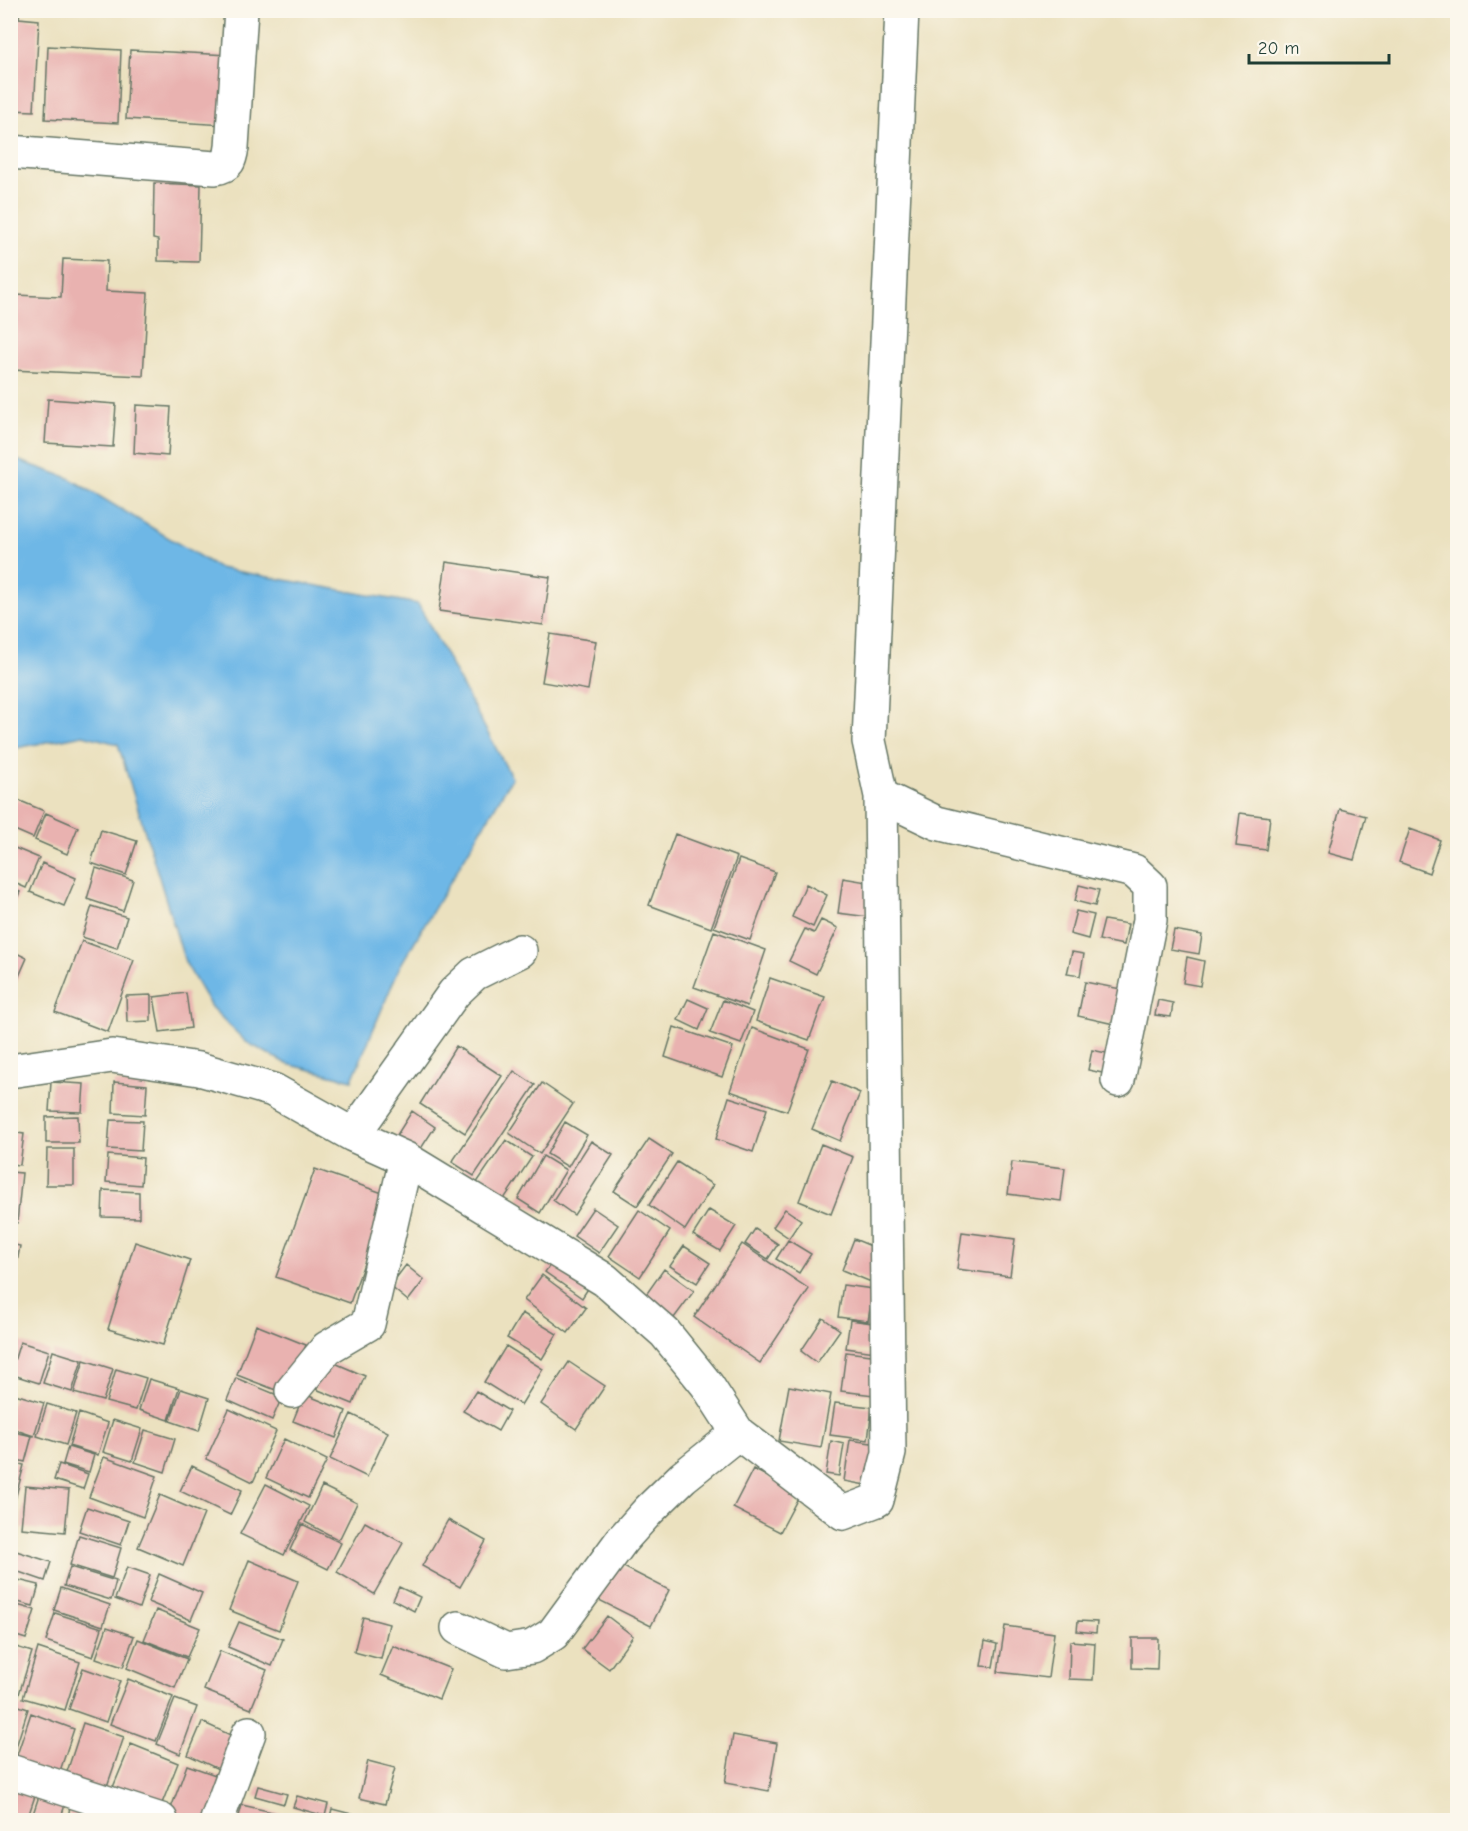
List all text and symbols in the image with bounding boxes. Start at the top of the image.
scale bar [1249,27,1388,65]
text: 20 m [1258,38,1299,59]

